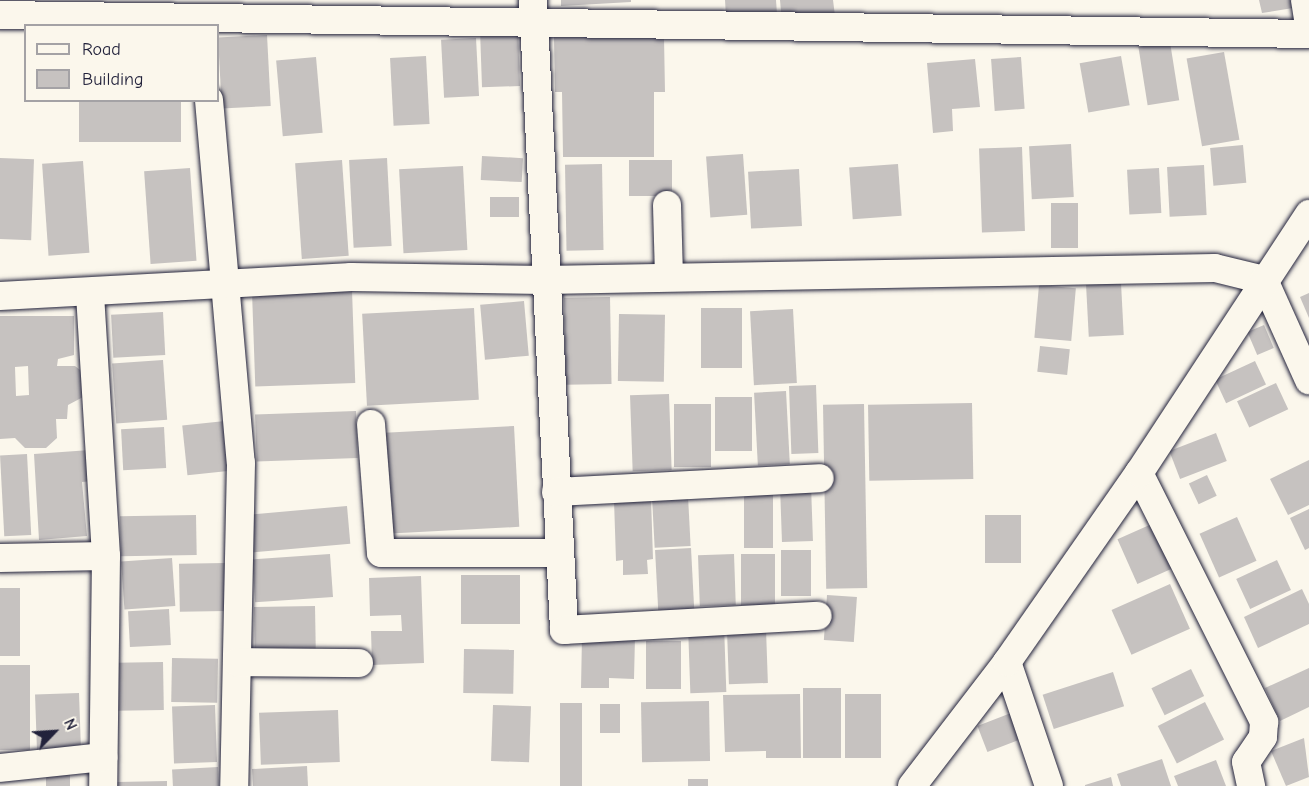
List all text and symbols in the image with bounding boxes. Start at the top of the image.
legend [24,24,219,102]
text: Road [82,39,121,60]
text: Building [82,69,144,90]
north arrow [24,702,84,762]
text: N [60,716,81,733]

